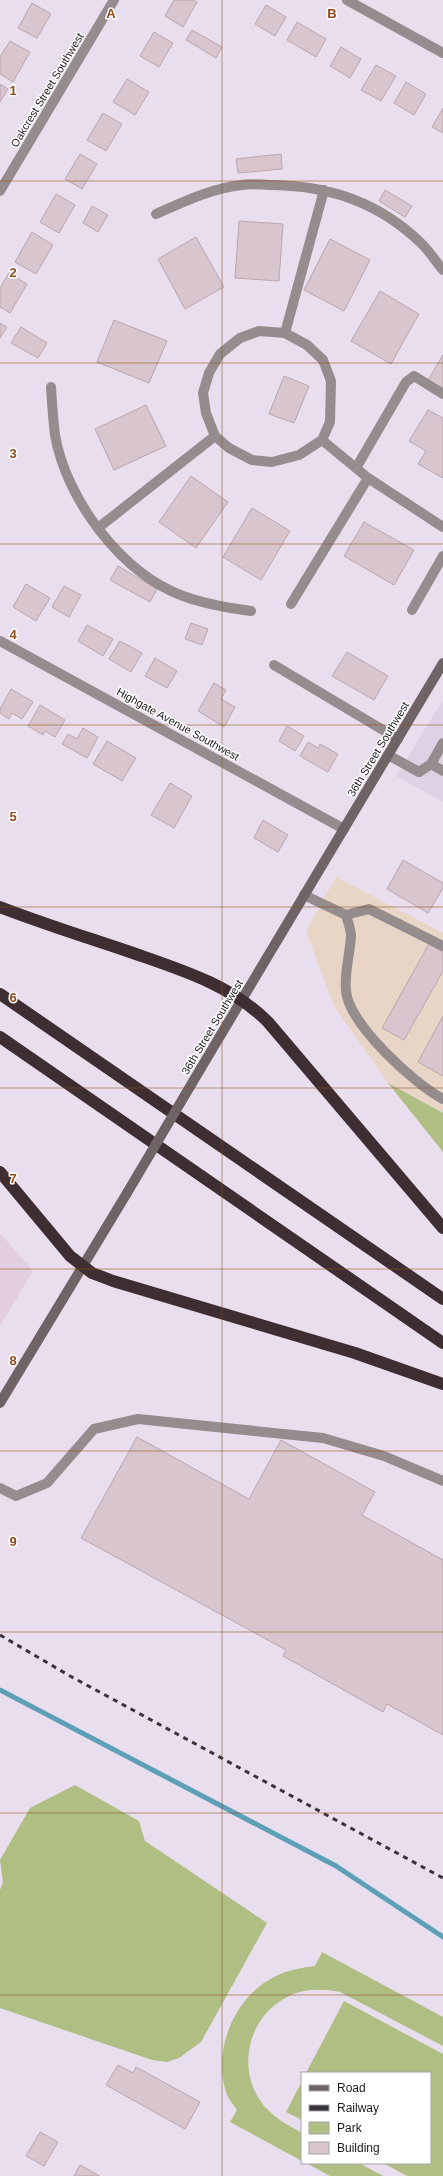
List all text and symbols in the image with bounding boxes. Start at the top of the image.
text: A [106,6,116,21]
text: B [327,6,337,21]
street label: Oakcrest Street Southwest [8,31,86,149]
text: 1 [9,83,17,98]
text: 2 [9,265,17,280]
text: 3 [9,446,17,461]
text: 4 [9,627,17,642]
street label: Highgate Avenue Southwest [115,685,241,763]
street label: 36th Street Southwest [345,700,411,798]
text: 5 [9,809,17,824]
street label: 36th Street Southwest [179,978,245,1076]
text: 6 [9,990,17,1005]
text: 7 [9,1171,17,1186]
text: 8 [9,1353,17,1368]
text: 9 [9,1534,17,1549]
legend [301,2072,431,2164]
text: Road [337,2081,366,2095]
text: Railway [337,2101,379,2115]
text: Park [337,2121,363,2135]
text: Building [337,2141,380,2155]

